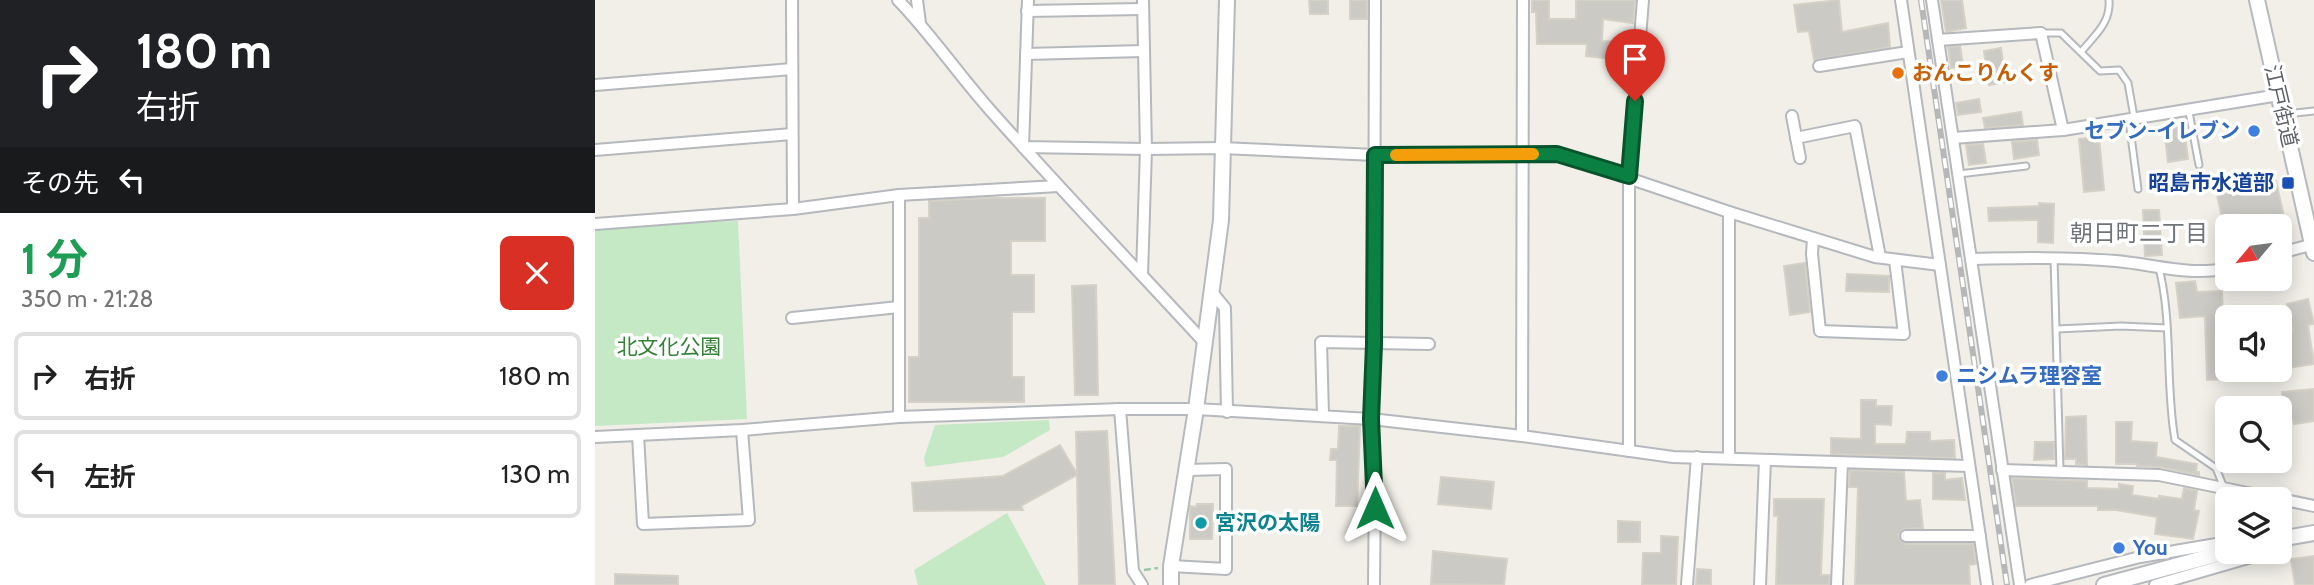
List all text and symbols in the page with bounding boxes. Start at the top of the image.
text: 180 m [136,21,272,80]
icon: right [21,28,112,119]
pin [1605,29,1665,101]
icon: arrive [1616,40,1654,78]
place label: おんこりんくす [1912,60,2059,85]
street label: 江戸街道 [2260,62,2303,150]
marker: おんこりんくす [1890,65,1906,81]
text: 右折 [136,87,200,126]
place label: セブン-イレブン [2084,118,2240,143]
marker: セブン-イレブン [2246,123,2262,139]
icon: left [113,161,151,199]
text: その先 [21,167,99,199]
place label: 昭島市水道部 [2148,170,2274,195]
marker: 昭島市水道部 [2280,175,2296,191]
north arrow [2215,214,2293,290]
map controls [2215,214,2292,564]
district label: 朝日町二丁目 [2070,219,2208,247]
text: 1 分 [21,233,88,285]
button: close [500,236,574,310]
text: 350 m · 21:28 [21,285,153,313]
button: sound [2215,305,2292,382]
park label: 北文化公園 [617,334,722,359]
icon: right [25,357,63,395]
text: 180 m [499,360,570,392]
text: 右折 [84,363,136,395]
place label: ニシムラ理容室 [1956,363,2102,388]
marker: ニシムラ理容室 [1934,368,1950,384]
button: search [2215,396,2292,473]
icon: left [25,455,63,493]
text: 130 m [501,458,570,490]
text: 左折 [84,461,136,493]
position arrow [1338,471,1412,545]
button: layers [2215,487,2292,564]
place label: 宮沢の太陽 [1215,510,1320,535]
marker: 宮沢の太陽 [1193,515,1209,531]
place label: You [2132,535,2168,560]
marker: You [2111,540,2127,556]

